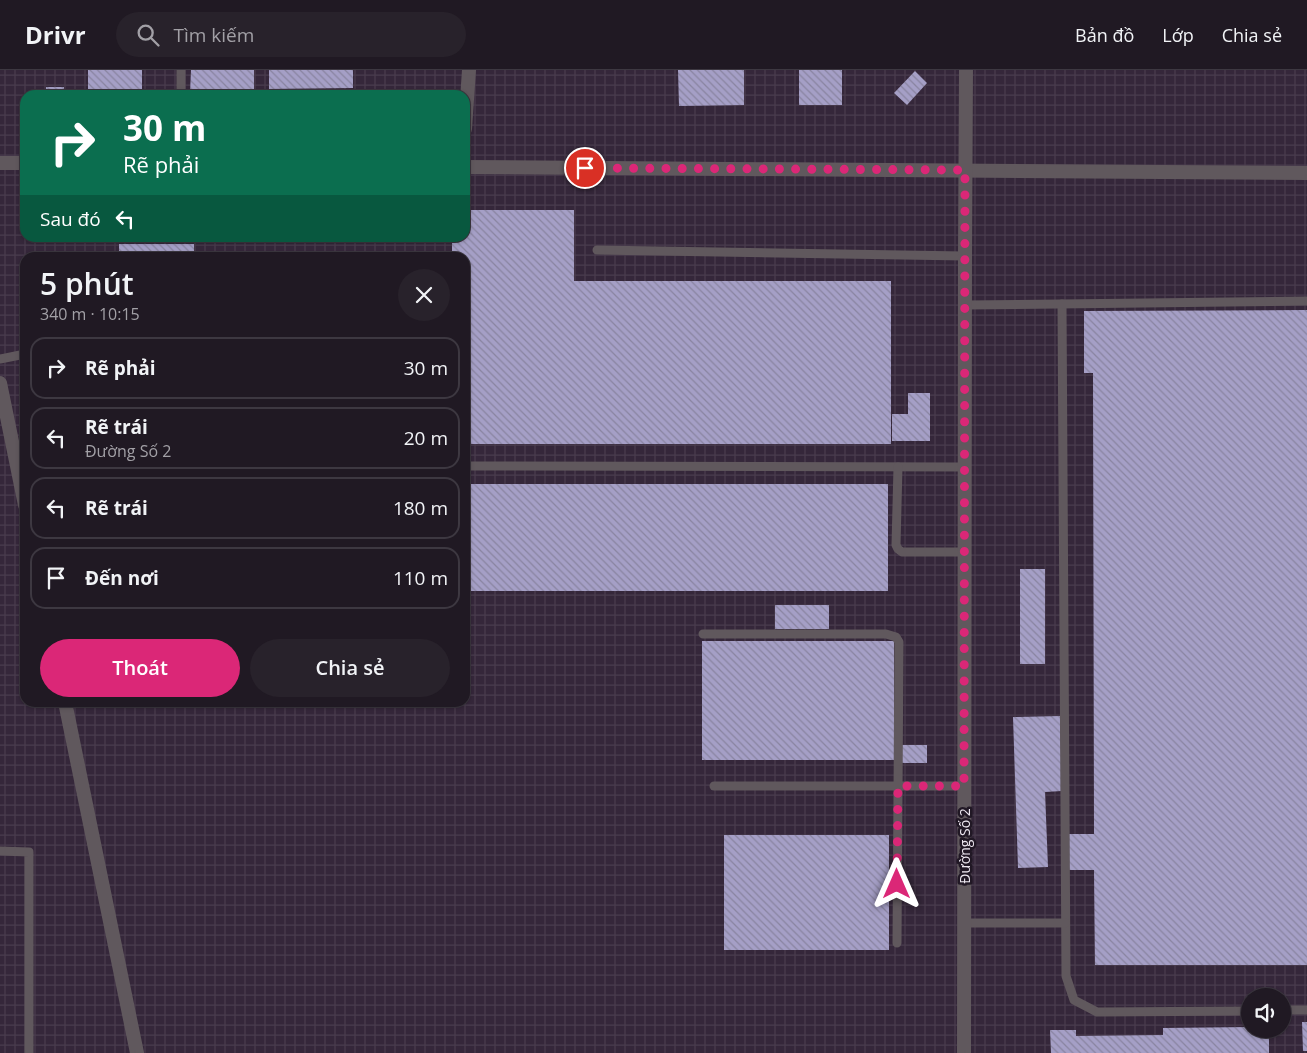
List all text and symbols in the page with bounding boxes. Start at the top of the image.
search box [116,12,466,57]
text: Drivr [25,18,86,51]
icon: search [134,21,162,49]
text: Tìm kiếm [174,22,254,48]
text: Bản đồ [1075,23,1134,47]
text: Lớp [1162,23,1194,47]
text: Chia sẻ [1222,23,1282,47]
text: 30 m [123,104,206,151]
icon: right [40,110,105,175]
pin [564,147,606,189]
text: Rẽ phải [123,149,199,179]
icon: arrive [571,154,599,182]
icon: left [111,205,139,233]
text: Sau đó [40,206,101,232]
text: 5 phút [40,263,134,304]
button: close [398,269,450,321]
text: 340 m · 10:15 [40,303,140,325]
icon: right [42,354,70,382]
text: Rẽ phải [85,355,156,381]
text: 30 m [404,355,448,381]
text: Rẽ trái [85,414,148,440]
icon: left [42,424,70,452]
text: 20 m [404,425,448,451]
text: Đường Số 2 [85,440,171,462]
icon: left [42,494,70,522]
text: Rẽ trái [85,495,148,521]
text: 180 m [393,495,448,521]
icon: arrive [42,564,70,592]
text: Đến nơi [85,565,159,591]
text: 110 m [393,565,448,591]
button: Thoát [40,639,240,697]
button: Chia sẻ [250,639,450,697]
street label: Đường Số 2 [955,808,974,884]
position arrow [870,857,922,909]
map controls [1241,988,1291,1038]
button: sound [1241,988,1291,1038]

